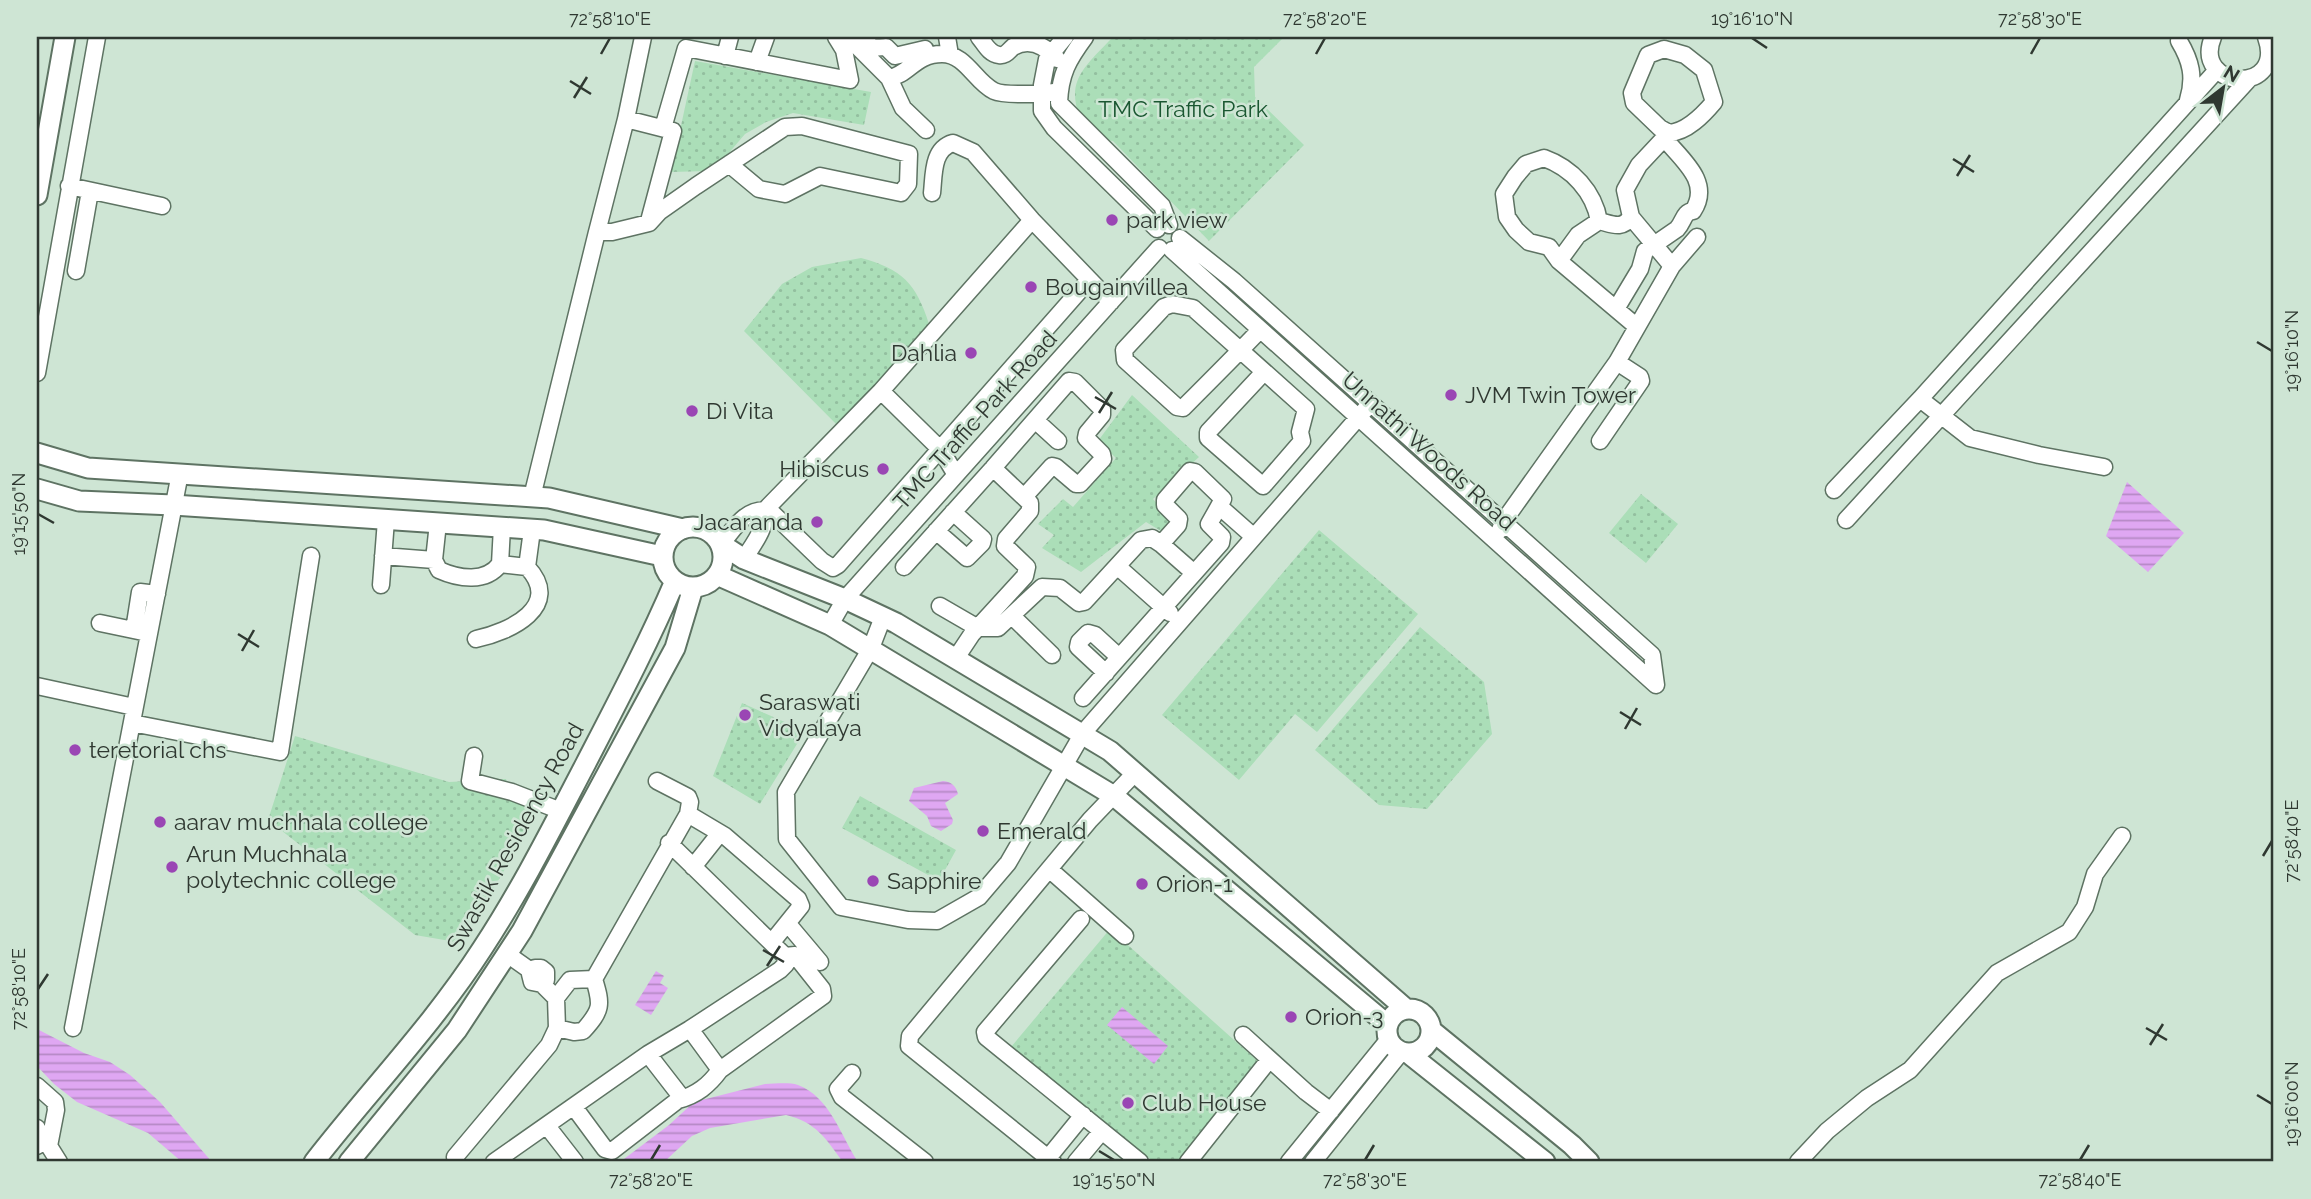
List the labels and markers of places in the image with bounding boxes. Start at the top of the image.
place label: park view [1126,206,1228,233]
marker: park view [1104,212,1120,228]
place label: Bougainvillea [1045,273,1188,300]
marker: Bougainvillea [1023,279,1039,295]
place label: Dahlia [891,339,957,366]
marker: Dahlia [963,345,979,361]
place label: JVM Twin Tower [1465,381,1636,408]
marker: JVM Twin Tower [1443,387,1459,403]
place label: Di Vita [706,397,773,424]
marker: Di Vita [684,403,700,419]
place label: Hibiscus [779,455,869,482]
marker: Hibiscus [875,461,891,477]
place label: Jacaranda [694,508,803,535]
marker: Jacaranda [809,514,825,530]
place label: Saraswati Vidyalaya [759,688,862,741]
marker: Saraswati Vidyalaya [737,707,753,723]
place label: teretorial chs [89,736,226,763]
marker: teretorial chs [67,742,83,758]
place label: aarav muchhala college [174,808,428,835]
marker: aarav muchhala college [152,814,168,830]
place label: Emerald [997,817,1087,844]
marker: Emerald [975,823,991,839]
place label: Arun Muchhala polytechnic college [186,840,396,893]
marker: Arun Muchhala polytechnic college [164,859,180,875]
place label: Sapphire [887,867,982,894]
place label: Orion-1 [1156,870,1233,897]
marker: Sapphire [865,873,881,889]
marker: Orion-1 [1134,876,1150,892]
place label: Orion-3 [1305,1003,1384,1030]
marker: Orion-3 [1283,1009,1299,1025]
place label: Club House [1142,1089,1267,1116]
marker: Club House [1120,1095,1136,1111]

